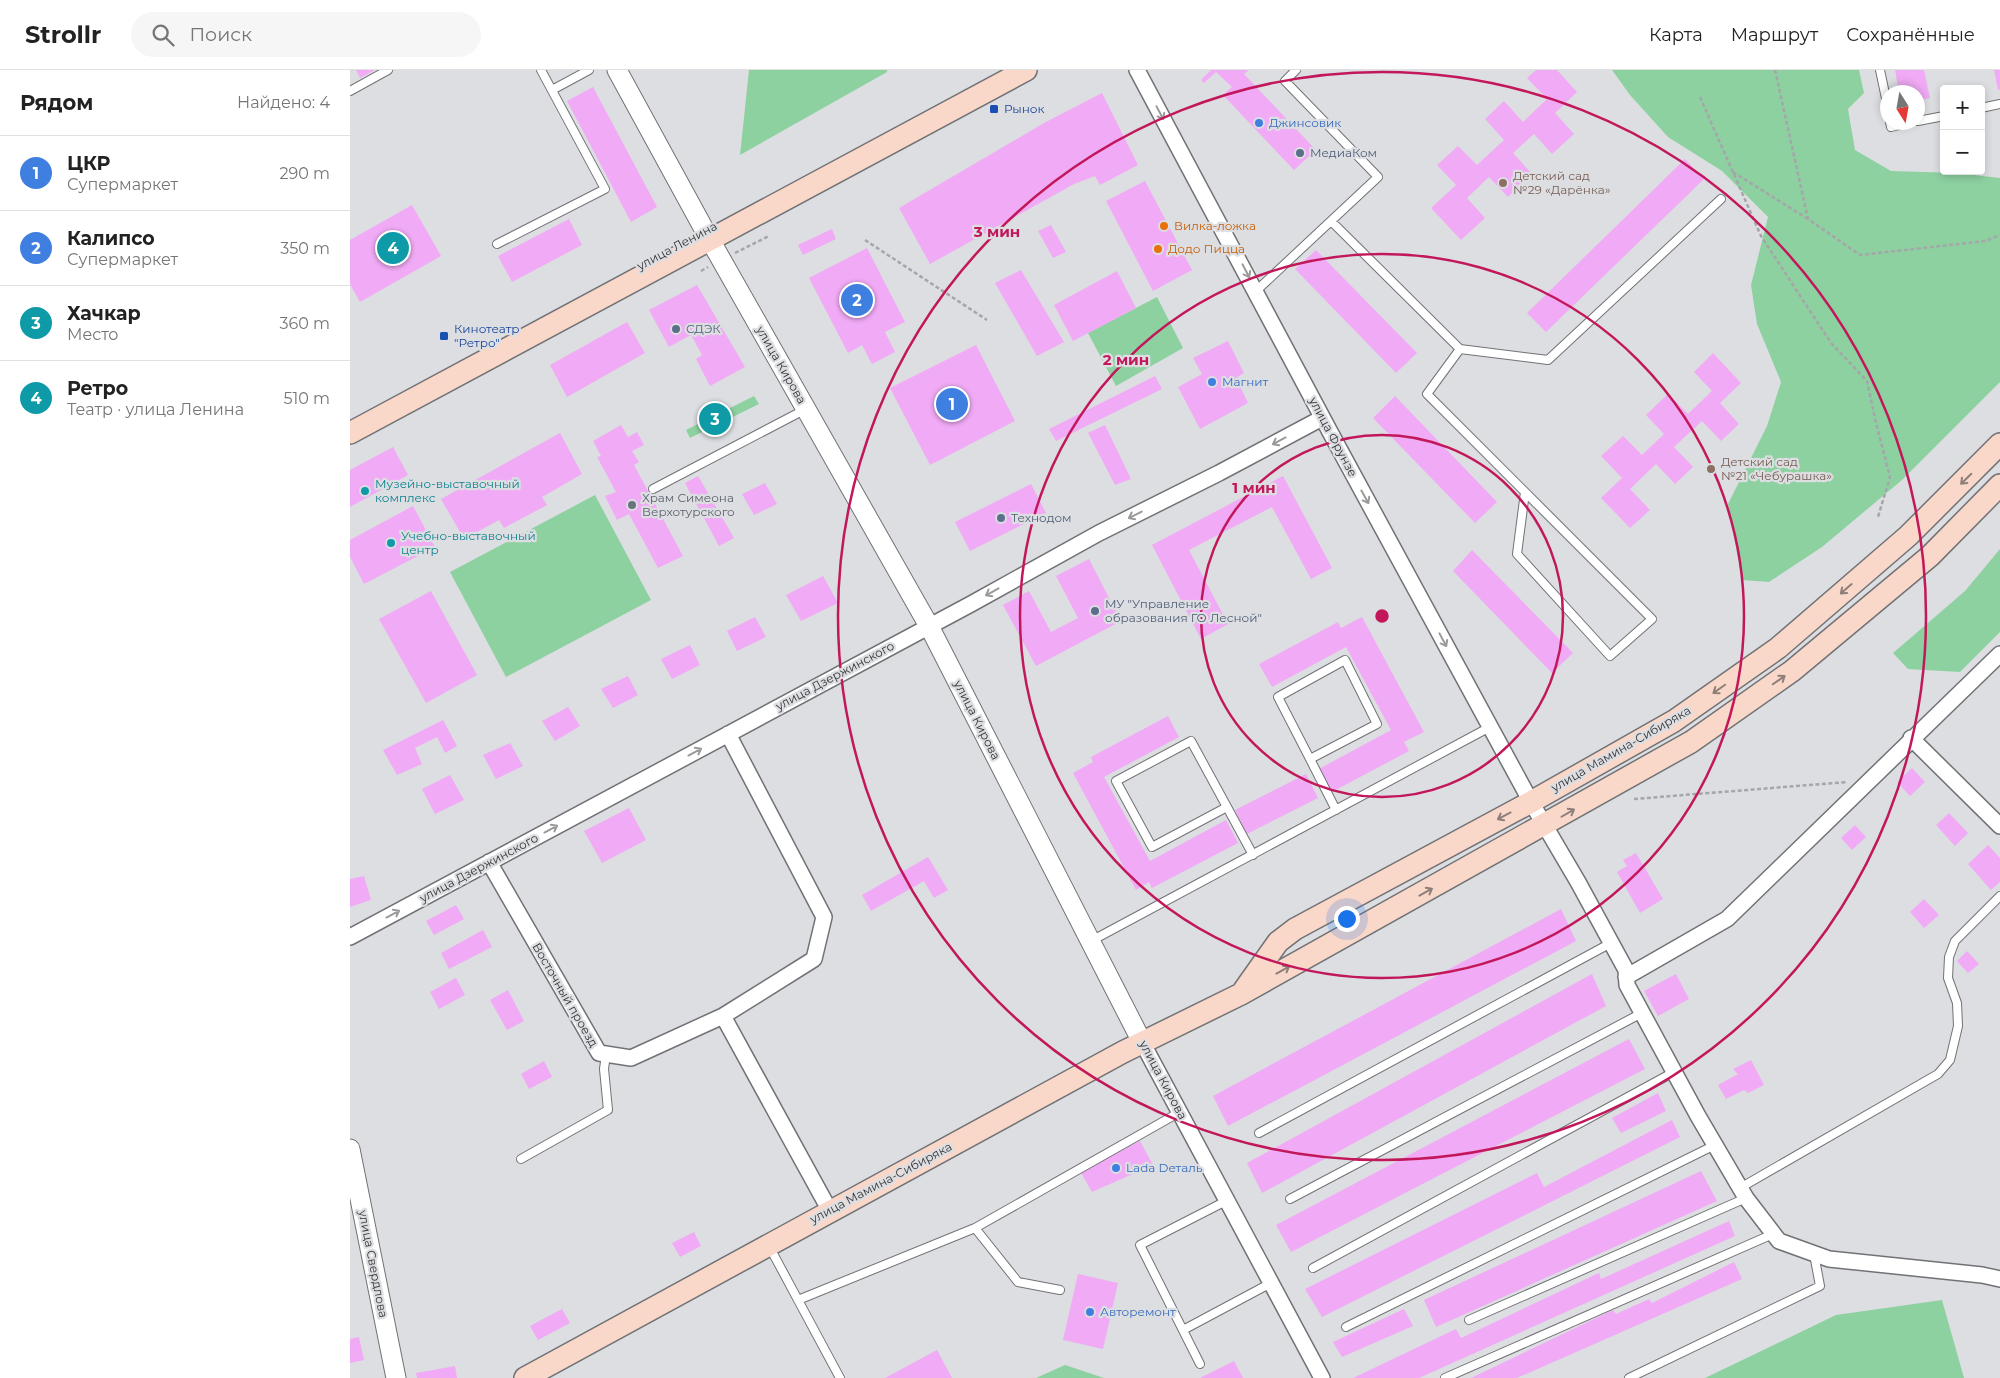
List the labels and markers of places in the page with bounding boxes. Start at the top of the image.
place label: Рынок [1004,101,1044,116]
marker: Рынок [988,103,1000,115]
place label: Джинсовик [1269,115,1341,130]
marker: Джинсовик [1253,117,1265,129]
place label: МедиаКом [1310,145,1377,160]
marker: МедиаКом [1294,147,1306,159]
place label: Детский сад №29 «Дарёнка» [1513,168,1611,197]
marker: Детский сад №29 «Дарёнка» [1497,177,1509,189]
place label: Вилка-ложка [1174,218,1256,233]
marker: Вилка-ложка [1158,220,1170,232]
pin: 4 [377,229,409,267]
place label: Додо Пицца [1168,241,1245,256]
marker: Додо Пицца [1152,243,1164,255]
pin: 2 [841,281,873,319]
place label: Кинотеатр "Ретро" [454,321,520,350]
place label: СДЭК [686,321,721,336]
marker: СДЭК [670,323,682,335]
marker: Кинотеатр "Ретро" [438,330,450,342]
place label: Магнит [1222,374,1269,389]
marker: Магнит [1206,376,1218,388]
pin: 1 [936,385,968,423]
pin: 3 [699,400,731,438]
place label: Детский сад №21 «Чебурашка» [1721,454,1832,483]
marker: Детский сад №21 «Чебурашка» [1705,463,1717,475]
place label: Музейно-выставочный комплекс [375,476,520,505]
marker: Музейно-выставочный комплекс [359,485,371,497]
place label: Храм Симеона Верхотурского [642,490,735,519]
marker: Храм Симеона Верхотурского [626,499,638,511]
place label: Технодом [1011,510,1072,525]
marker: Технодом [995,512,1007,524]
place label: Учебно-выставочный центр [401,528,536,557]
marker: Учебно-выставочный центр [385,537,397,549]
place label: МУ "Управление образования ГО Лесной" [1105,596,1262,625]
marker: МУ "Управление образования ГО Лесной" [1089,605,1101,617]
centre of rings [1373,607,1391,625]
place label: Lada Dеталь [1126,1160,1203,1175]
marker: Lada Dеталь [1110,1162,1122,1174]
place label: Авторемонт [1100,1304,1176,1319]
marker: Авторемонт [1084,1306,1096,1318]

